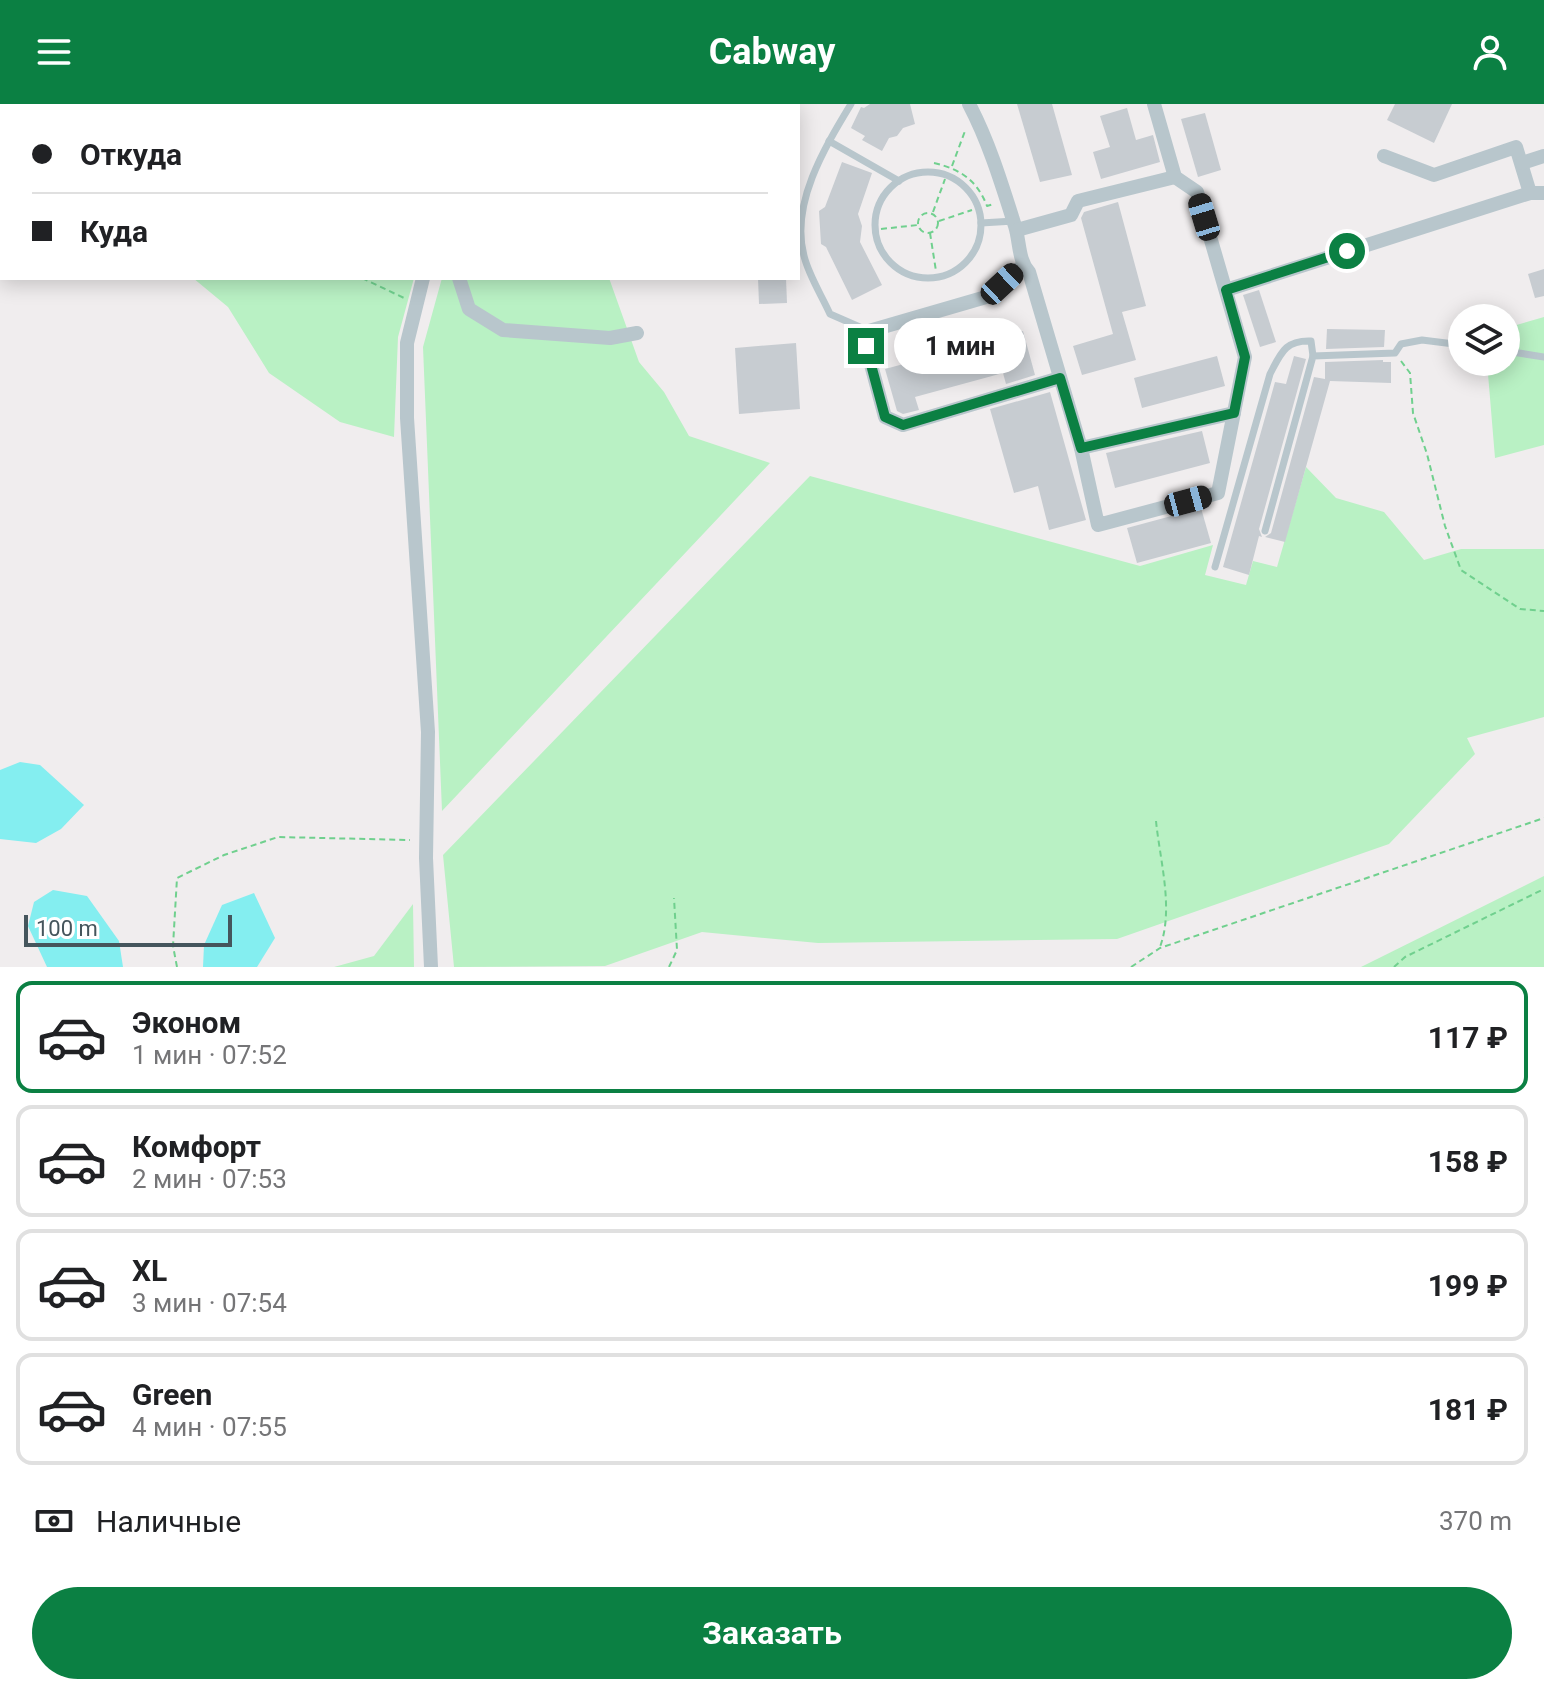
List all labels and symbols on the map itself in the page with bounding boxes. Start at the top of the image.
car [1186,191,1222,243]
route start [1329,233,1365,269]
car [976,259,1028,309]
callout: 1 мин [894,318,1026,374]
route end [848,328,884,364]
car [1162,483,1214,519]
scale bar [24,911,232,947]

